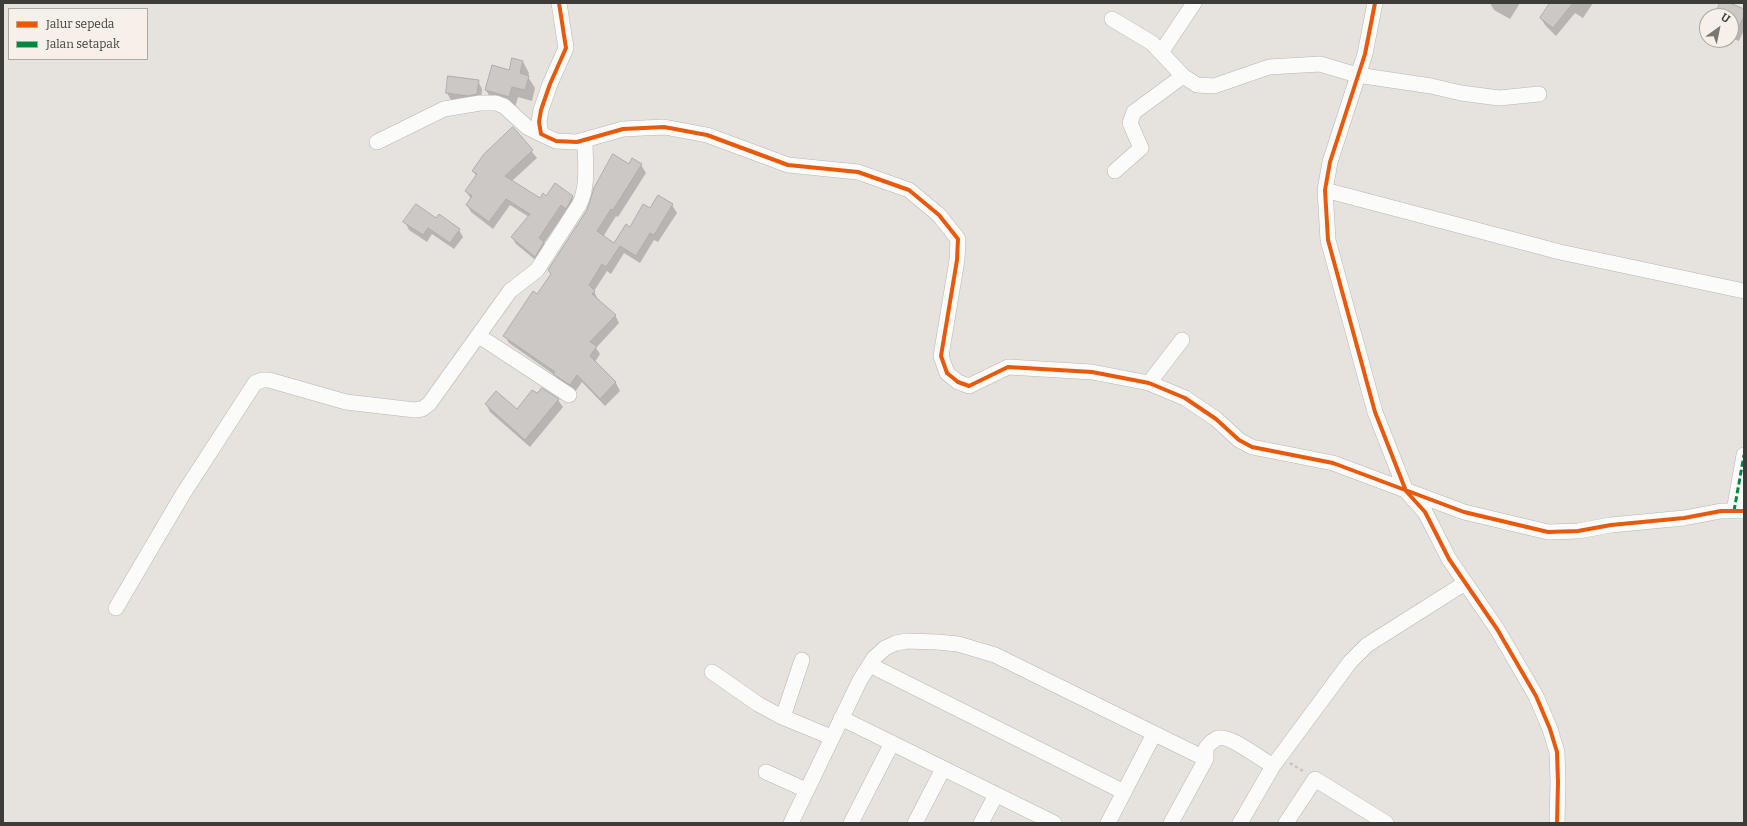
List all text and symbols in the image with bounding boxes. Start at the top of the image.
legend [8,8,148,60]
north arrow [1699,8,1739,48]
text: U [1718,11,1732,26]
text: Jalur sepeda [46,17,114,31]
text: Jalan setapak [46,37,120,51]

